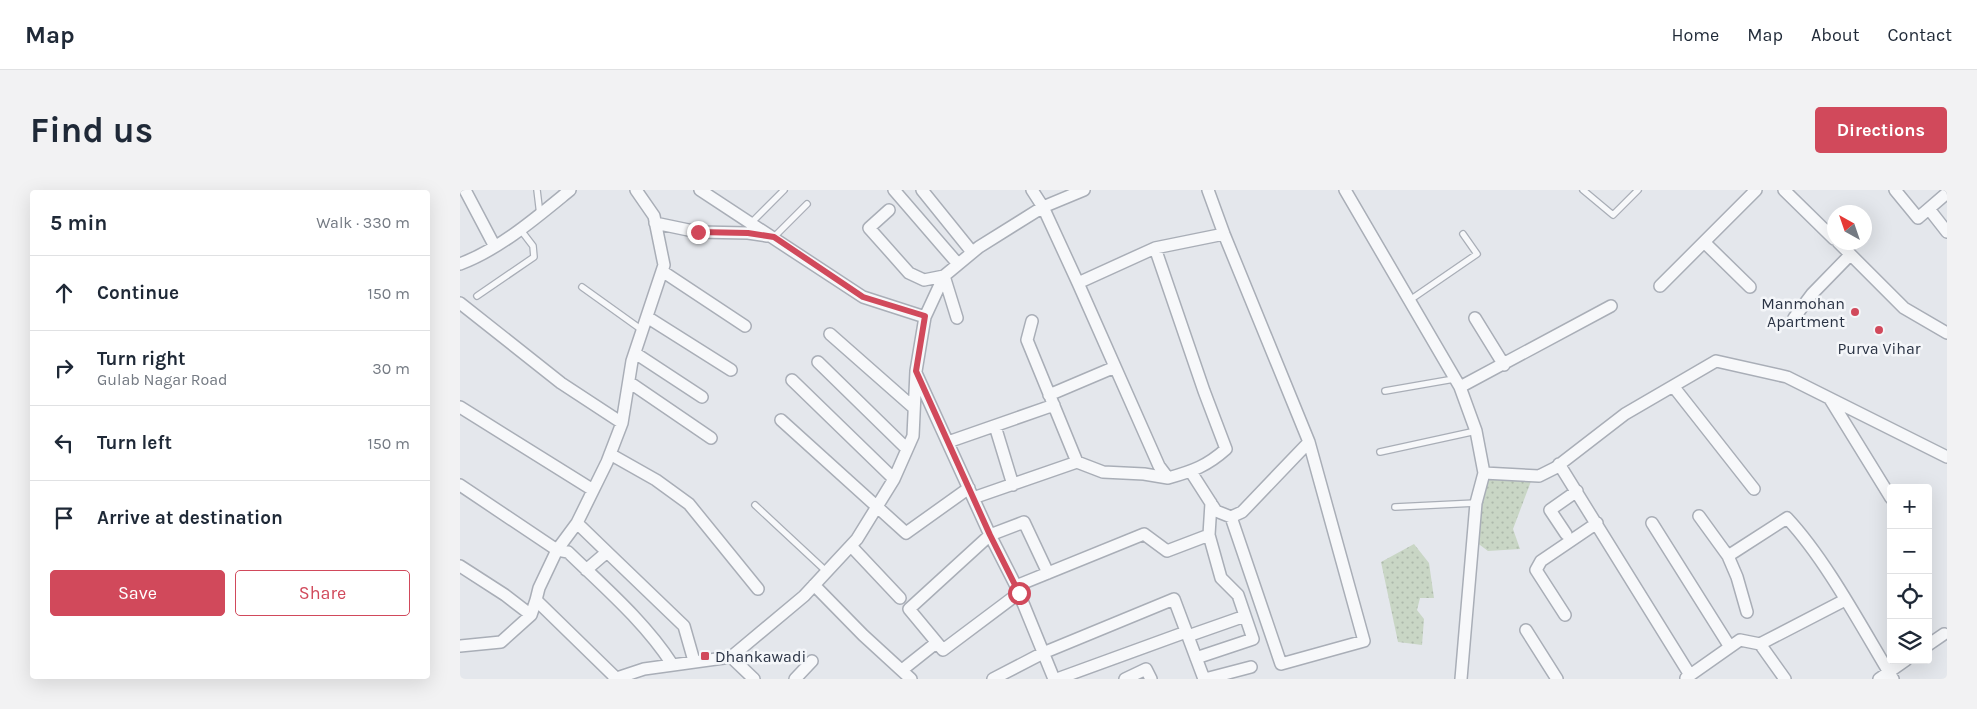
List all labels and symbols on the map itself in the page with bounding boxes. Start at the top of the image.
north arrow [1827,205,1872,250]
route end [687,221,710,244]
place label: Manmohan Apartment [1761,294,1845,331]
marker: Manmohan Apartment [1849,306,1861,318]
marker: Purva Vihar [1873,324,1885,336]
place label: Purva Vihar [1838,339,1921,358]
route start [1008,582,1031,605]
place label: Dhankawadi [715,647,806,666]
marker: Dhankawadi [699,650,711,662]

